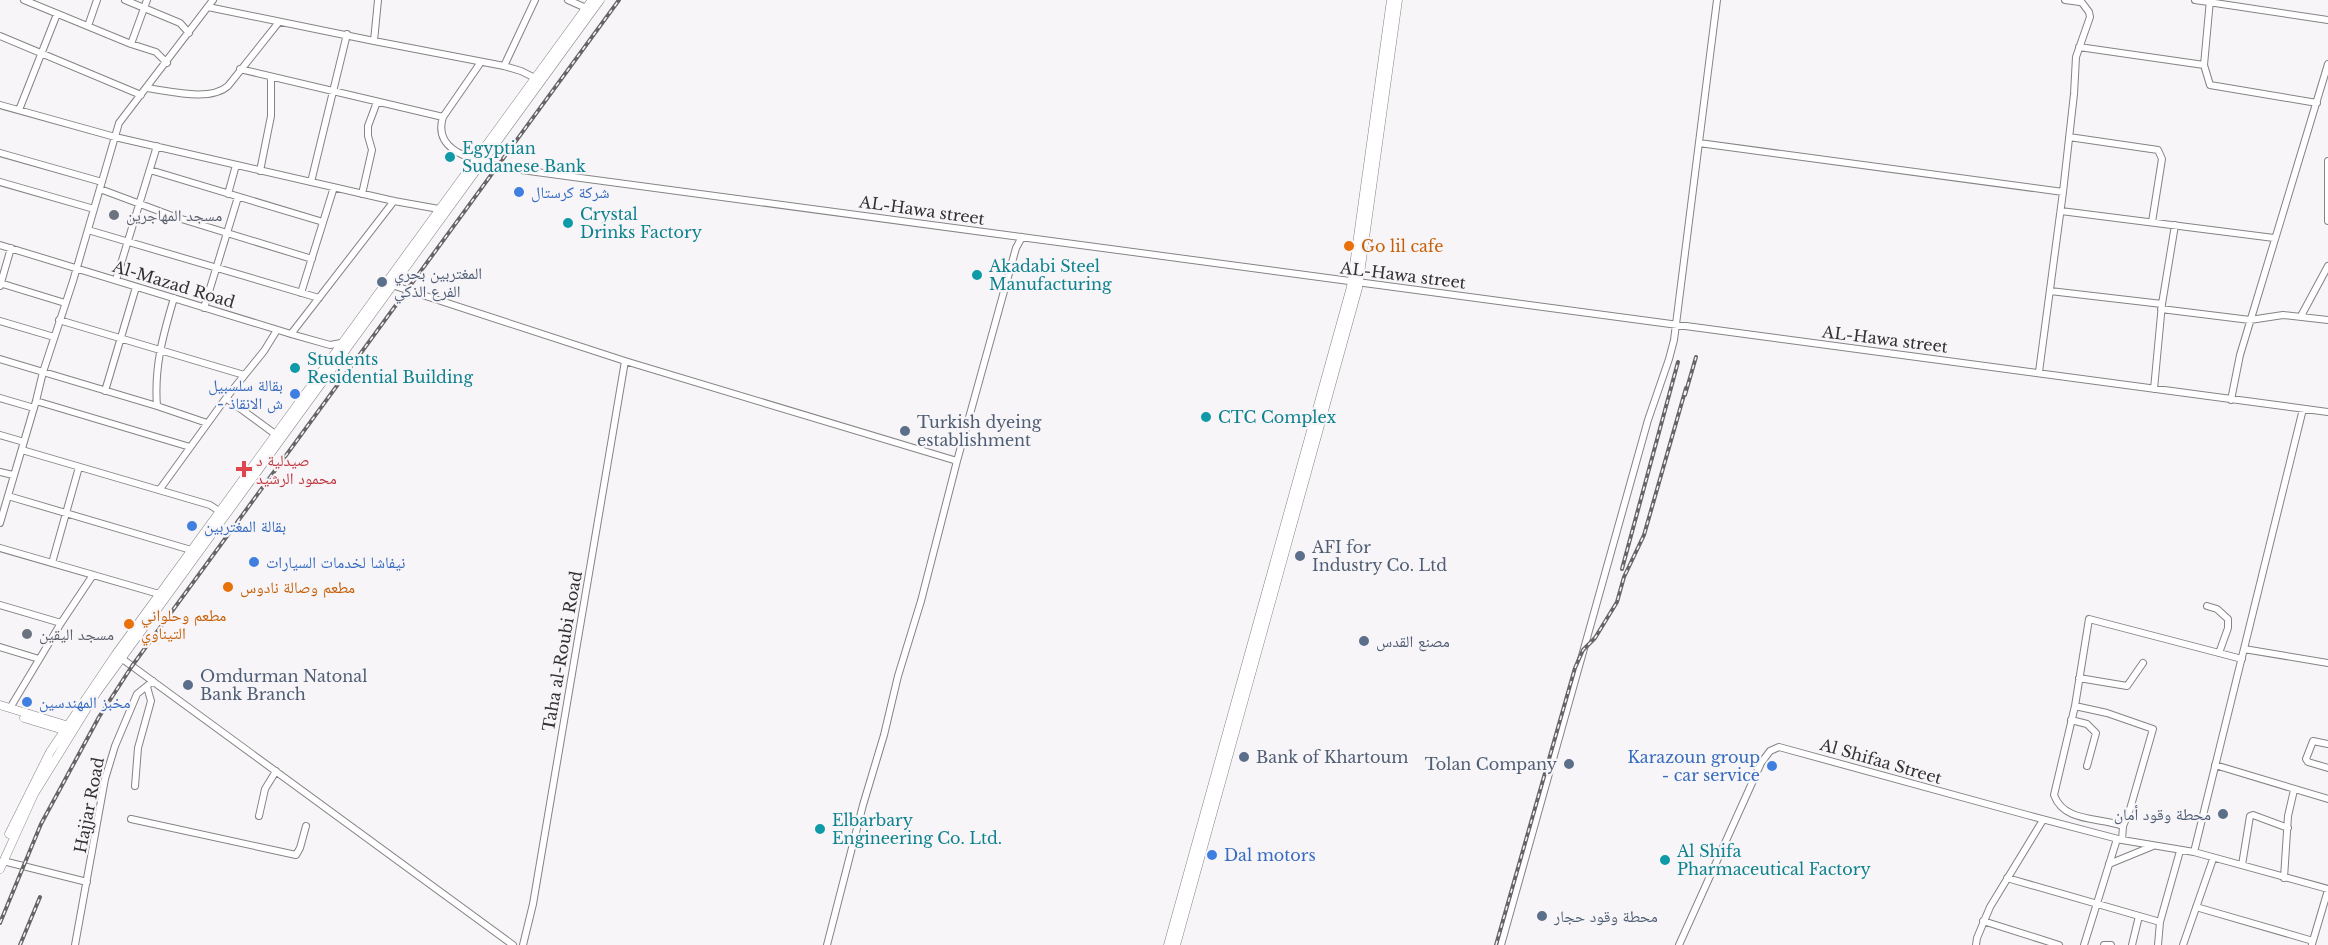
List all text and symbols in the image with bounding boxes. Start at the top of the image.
place label: Egyptian Sudanese Bank [462,138,586,176]
marker: Egyptian Sudanese Bank [443,150,457,164]
place label: شركة كرستال [531,182,609,203]
marker: شركة كرستال [512,185,526,199]
street label: AL-Hawa street [857,191,986,229]
place label: Crystal Drinks Factory [580,204,703,242]
place label: مسجد المهاجرين [126,205,222,226]
marker: مسجد المهاجرين [107,208,121,222]
marker: Crystal Drinks Factory [561,216,575,230]
place label: Go lil cafe [1361,236,1443,256]
marker: Go lil cafe [1342,239,1356,253]
street label: Al-Mazad Road [109,256,238,312]
place label: Akadabi Steel Manufacturing [988,256,1112,294]
street label: AL-Hawa street [1338,257,1467,293]
place label: المغتربين بحري الفرع الذكي [394,263,482,304]
marker: Akadabi Steel Manufacturing [970,268,984,282]
marker: المغتربين بحري الفرع الذكي [375,275,389,289]
street label: AL-Hawa street [1820,321,1949,357]
place label: Students Residential Building [307,349,473,387]
marker: Students Residential Building [288,361,302,375]
place label: بقالة سلسبيل - ش الانقاذ [208,375,283,414]
marker: بقالة سلسبيل - ش الانقاذ [288,387,302,401]
place label: CTC Complex [1218,407,1337,427]
marker: CTC Complex [1199,410,1213,424]
place label: Turkish dyeing establishment [917,412,1042,450]
marker: Turkish dyeing establishment [898,424,912,438]
place label: صيدلية د محمود الرشيد [256,450,337,488]
marker: صيدلية د محمود الرشيد [237,462,251,476]
place label: بقالة المغتربين [204,516,286,537]
marker: بقالة المغتربين [185,519,199,533]
place label: AFI for Industry Co. Ltd [1311,537,1447,575]
marker: AFI for Industry Co. Ltd [1293,549,1307,563]
place label: نيفاشا لخدمات السيارات [266,552,405,572]
marker: نيفاشا لخدمات السيارات [247,555,261,569]
street label: Taha al-Roubi Road [538,569,586,733]
place label: مطعم وصالة نادوس [240,577,355,598]
marker: مطعم وصالة نادوس [221,580,235,594]
place label: مطعم وحلواني التيناوي [141,605,226,646]
marker: مطعم وحلواني التيناوي [122,617,136,631]
place label: مسجد اليقين [39,624,114,645]
marker: مسجد اليقين [20,627,34,641]
place label: مصنع القدس [1376,631,1450,652]
marker: مصنع القدس [1357,634,1371,648]
place label: Omdurman Natonal Bank Branch [200,666,367,704]
marker: Omdurman Natonal Bank Branch [181,678,195,692]
place label: مخبز المهندسين [39,692,131,713]
marker: مخبز المهندسين [20,695,34,709]
street label: Al Shifaa Street [1817,734,1944,788]
place label: Bank of Khartoum [1256,747,1408,767]
place label: Karazoun group - car service [1627,747,1760,785]
marker: Bank of Khartoum [1237,750,1251,764]
place label: Tolan Company [1425,754,1558,774]
street label: Hajjar Road [70,755,108,855]
marker: Tolan Company [1562,757,1576,771]
marker: Karazoun group - car service [1765,759,1779,773]
place label: محطة وقود أمان [2114,804,2211,825]
marker: محطة وقود أمان [2216,807,2230,821]
place label: Elbarbary Engineering Co. Ltd. [832,810,1002,848]
marker: Elbarbary Engineering Co. Ltd. [813,822,827,836]
place label: Al Shifa Pharmaceutical Factory [1676,841,1871,879]
place label: Dal motors [1224,845,1316,865]
marker: Dal motors [1205,848,1219,862]
marker: Al Shifa Pharmaceutical Factory [1658,853,1672,867]
place label: محطة وقود حجار [1553,906,1658,926]
marker: محطة وقود حجار [1535,909,1549,923]

